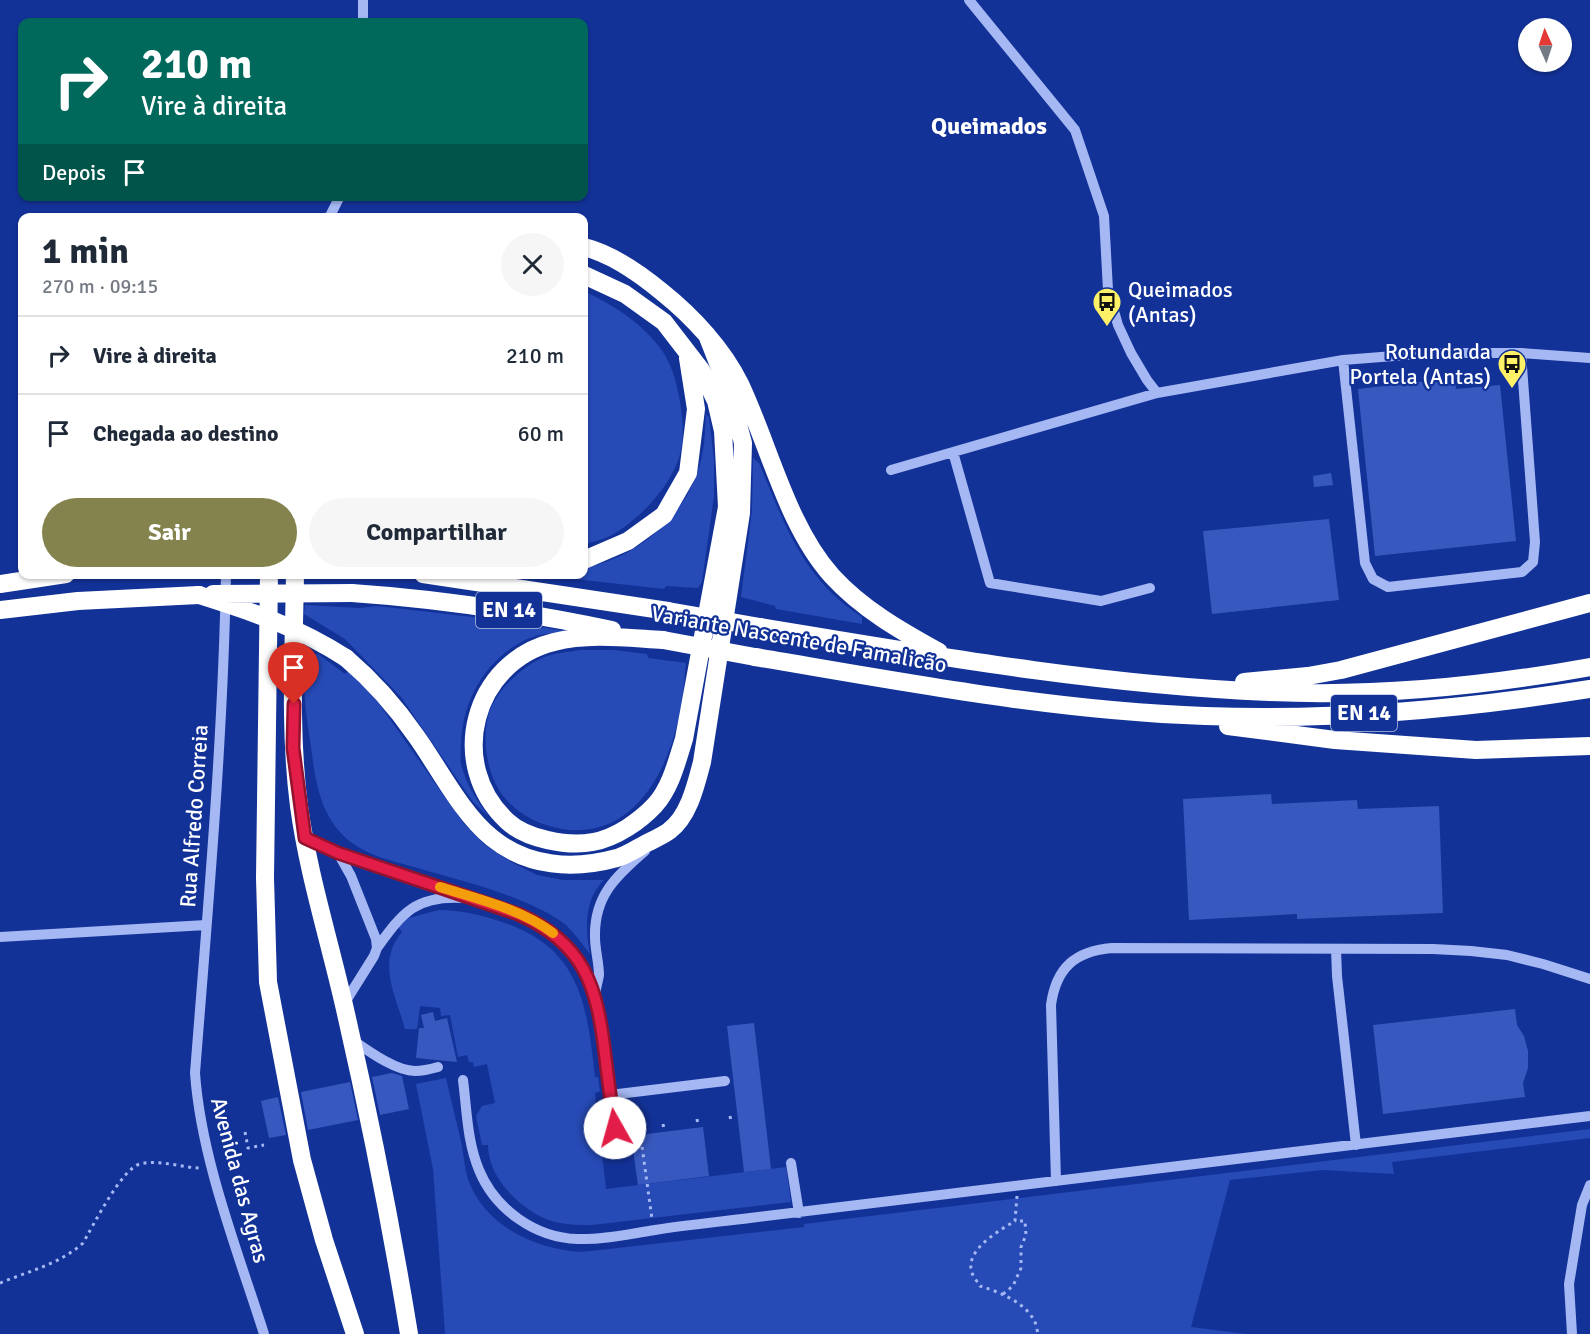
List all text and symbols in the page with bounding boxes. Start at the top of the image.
north arrow [1518,18,1572,72]
map controls [1518,18,1572,72]
text: 210 m [141,39,252,90]
icon: right [42,42,120,120]
text: Vire à direita [141,90,287,123]
district label: Queimados [931,111,1047,141]
icon: arrive [118,156,151,189]
text: Depois [42,159,106,186]
text: 1 min [42,229,129,274]
button: close [501,233,564,296]
text: 270 m · 09:15 [42,274,158,299]
place label: Queimados (Antas) [1128,276,1233,328]
bus stop icon: Queimados (Antas) [1091,286,1123,328]
place label: Rotunda da Portela (Antas) [1350,338,1491,390]
icon: right [42,339,75,372]
text: Vire à direita [93,342,217,369]
text: 210 m [506,342,564,369]
bus stop icon: Rotunda da Portela (Antas) [1496,348,1528,390]
icon: arrive [42,417,75,450]
text: Chegada ao destino [93,420,279,447]
text: 60 m [518,420,564,447]
button: Sair [42,498,297,567]
button: Compartilhar [309,498,564,567]
road number: EN 14 [476,592,542,628]
street label: Variante Nascente de Famalicão [649,600,949,678]
pin [268,642,319,704]
icon: arrive [277,651,310,684]
road number: EN 14 [1331,695,1397,731]
street label: Rua Alfredo Correia [174,724,214,908]
street label: Avenida das Agras [205,1094,275,1266]
position arrow [583,1096,647,1160]

